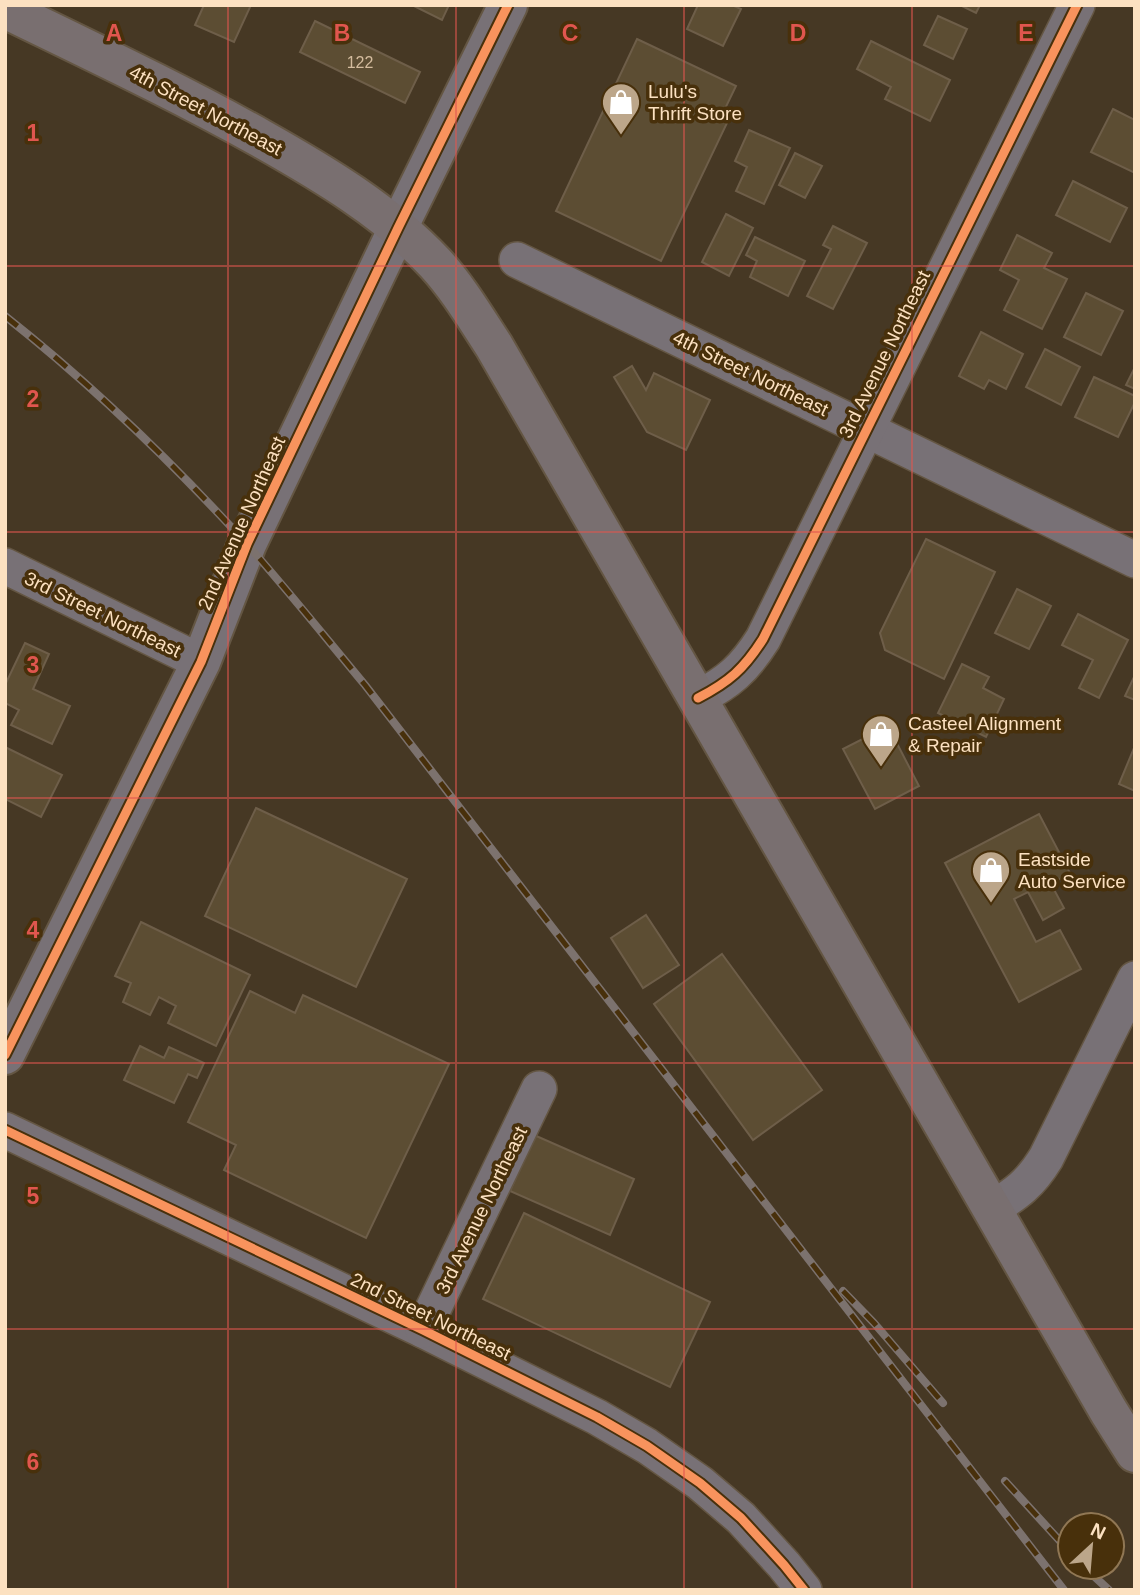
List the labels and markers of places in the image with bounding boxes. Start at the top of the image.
shop icon: Lulu's Thrift Store [600,81,642,136]
place label: Lulu's Thrift Store [648,81,742,124]
shop icon: Casteel Alignment & Repair [860,713,902,768]
place label: Casteel Alignment & Repair [908,713,1062,756]
shop icon: Eastside Auto Service [970,849,1012,904]
place label: Eastside Auto Service [1018,849,1126,892]

